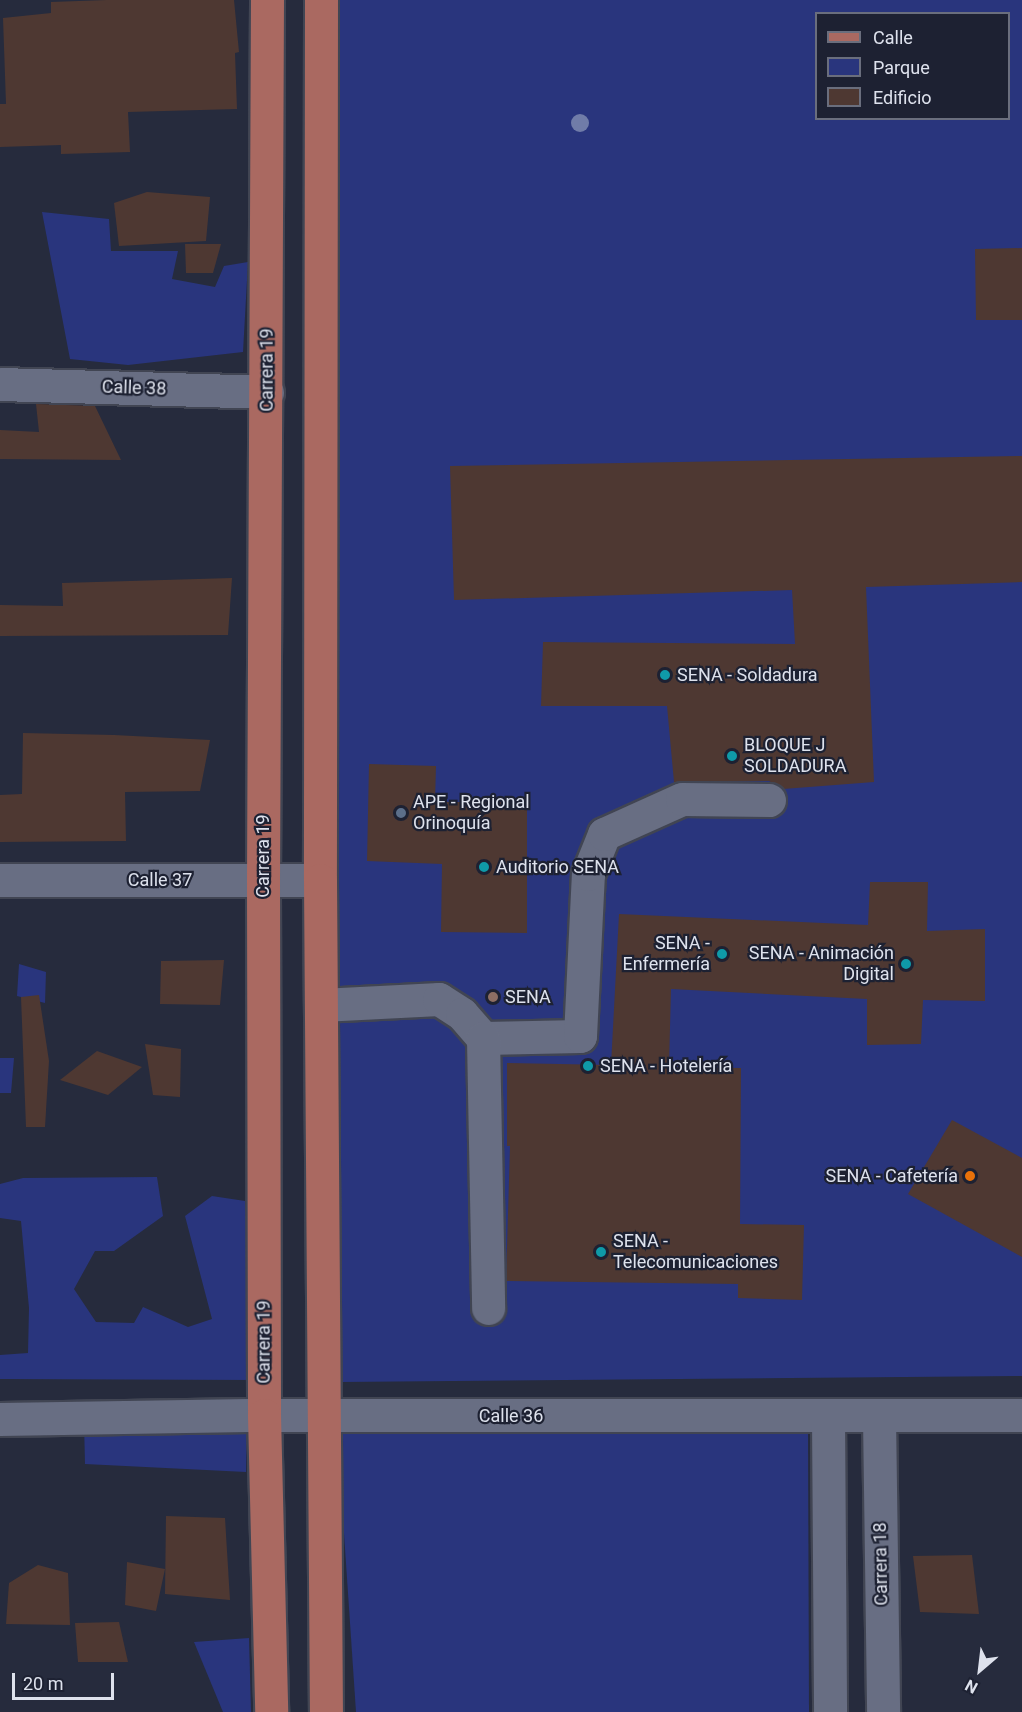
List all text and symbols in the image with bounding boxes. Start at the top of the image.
legend [815,12,1010,120]
text: Calle [873,27,913,48]
text: Parque [873,57,930,78]
text: Edificio [873,87,932,108]
street label: Carrera 19 [256,328,278,412]
street label: Calle 38 [101,376,167,400]
place label: SENA - Soldadura [677,664,817,686]
marker: SENA - Soldadura [658,668,672,682]
place label: BLOQUE J SOLDADURA [744,735,846,777]
marker: BLOQUE J SOLDADURA [725,749,739,763]
place label: APE - Regional Orinoquía [413,792,530,834]
marker: APE - Regional Orinoquía [394,806,408,820]
street label: Carrera 19 [252,814,274,898]
place label: Auditorio SENA [496,856,619,878]
marker: Auditorio SENA [477,860,491,874]
street label: Calle 37 [128,869,192,891]
place label: SENA - Enfermería [622,933,710,976]
place label: SENA - Animación Digital [749,943,894,986]
marker: SENA - Enfermería [715,947,729,961]
marker: SENA - Animación Digital [899,957,913,971]
place label: SENA [505,986,551,1008]
marker: SENA [486,990,500,1004]
place label: SENA - Hotelería [600,1055,732,1077]
marker: SENA - Hotelería [581,1059,595,1073]
place label: SENA - Cafetería [826,1165,958,1187]
marker: SENA - Cafetería [963,1169,977,1183]
place label: SENA - Telecomunicaciones [613,1231,778,1274]
marker: SENA - Telecomunicaciones [594,1245,608,1259]
street label: Carrera 19 [253,1300,275,1384]
street label: Calle 36 [479,1405,543,1427]
street label: Carrera 18 [869,1522,893,1606]
north arrow [950,1640,1010,1700]
scale bar [15,1661,117,1699]
text: 20 m [23,1673,63,1694]
text: N [962,1675,981,1697]

